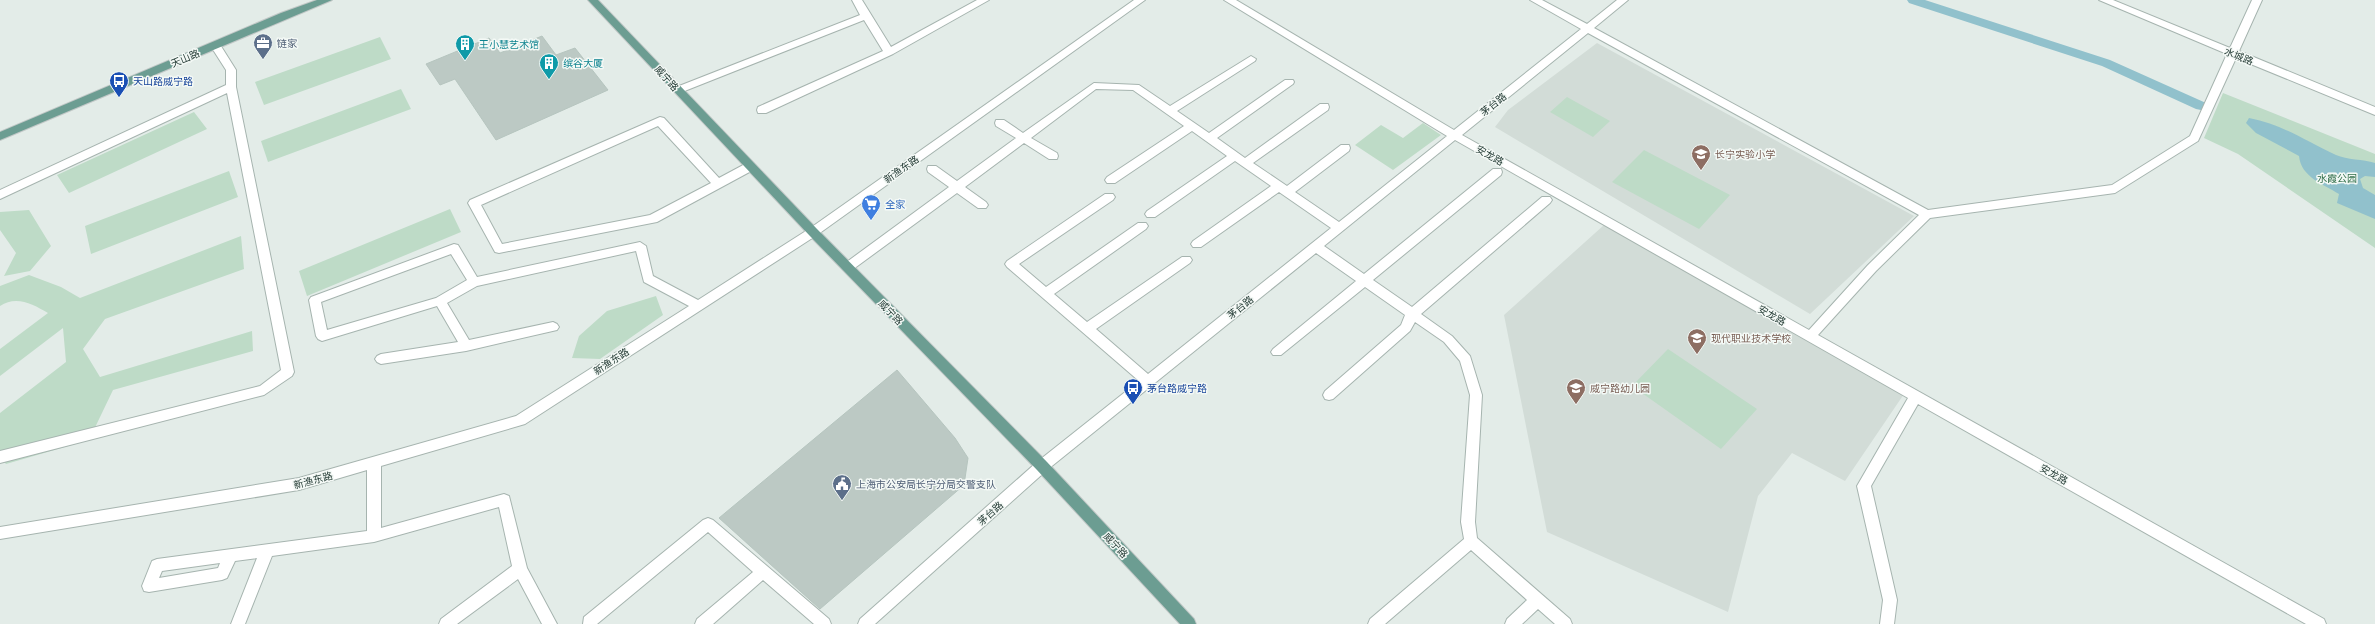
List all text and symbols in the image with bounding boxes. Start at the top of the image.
office icon: 链家 [252,32,274,60]
building icon: 王小慧艺术馆 [454,33,476,61]
place label: 链家 [277,37,298,50]
place label: 王小慧艺术馆 [479,38,539,51]
street label: 水城路 [2222,45,2255,68]
street label: 天山路 [169,47,202,70]
building icon: 缤谷大厦 [538,52,560,80]
place label: 缤谷大厦 [563,57,603,70]
street label: 威宁路 [652,63,681,94]
bus stop icon: 天山路威宁路 [108,70,130,98]
place label: 天山路威宁路 [133,75,193,88]
street label: 茅台路 [1478,90,1509,119]
street label: 安龙路 [1473,142,1506,168]
school or university icon: 长宁实验小学 [1690,143,1712,171]
place label: 长宁实验小学 [1715,148,1775,161]
street label: 新渔东路 [881,153,921,186]
park label: 水霞公园 [2317,172,2357,185]
supermarket icon: 全家 [860,193,882,221]
place label: 全家 [885,198,906,211]
street label: 茅台路 [1225,293,1256,322]
street label: 威宁路 [876,297,906,328]
street label: 安龙路 [1755,302,1788,328]
school or university icon: 现代职业技术学校 [1686,327,1708,355]
place label: 现代职业技术学校 [1711,332,1791,345]
street label: 新渔东路 [591,345,632,378]
bus stop icon: 茅台路威宁路 [1122,377,1144,405]
school or university icon: 威宁路幼儿园 [1565,377,1587,405]
place label: 茅台路威宁路 [1147,382,1207,395]
place label: 威宁路幼儿园 [1590,382,1650,395]
street label: 安龙路 [2037,461,2070,487]
street label: 新渔东路 [292,469,334,492]
public building icon: 上海市公安局长宁分局交警支队 [831,473,853,501]
place label: 上海市公安局长宁分局交警支队 [856,478,996,491]
street label: 茅台路 [975,499,1006,528]
street label: 威宁路 [1101,530,1131,561]

